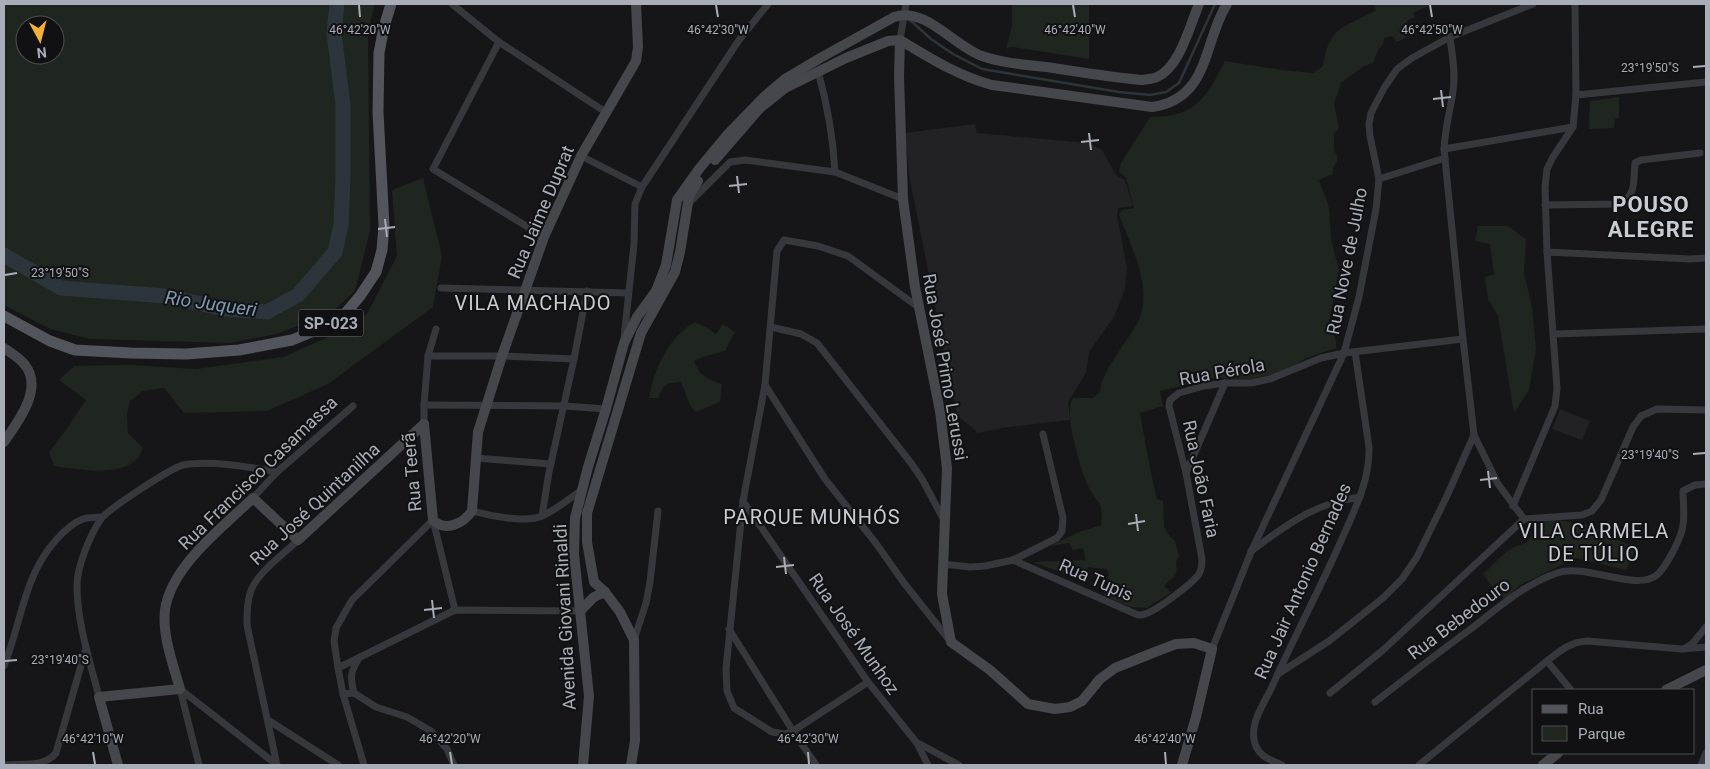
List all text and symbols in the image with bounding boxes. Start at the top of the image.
north arrow [15,15,65,65]
text: 46°42'20"W [329,23,391,37]
text: 46°42'30"W [687,23,749,37]
text: 46°42'40"W [1044,23,1106,37]
text: 46°42'50"W [1401,23,1463,37]
text: N [36,44,47,61]
text: 23°19'50"S [1621,61,1679,75]
street label: Rua Jaime Duprat [503,142,578,281]
street label: Rua Nove de Julho [1322,186,1371,336]
district label: POUSO ALEGRE [1608,192,1694,242]
text: 23°19'50"S [31,266,89,280]
street label: Rua José Primo Lerussi [919,272,972,462]
water label: Rio Juqueri [164,286,259,321]
district label: VILA MACHADO [454,291,612,315]
road number: SP-023 [298,309,364,336]
street label: Rua Pérola [1178,354,1266,389]
street label: Rua Francisco Casamassa [174,391,341,554]
street label: Rua João Faria [1179,418,1224,540]
street label: Rua Teerã [398,432,425,513]
street label: Rua José Quintanilha [246,438,384,569]
text: 23°19'40"S [1621,448,1679,462]
street label: Rua Jair Antonio Bernades [1250,480,1355,682]
district label: PARQUE MUNHÓS [723,505,901,529]
district label: VILA CARMELA DE TÚLIO [1519,519,1669,566]
street label: Avenida Giovani Rinaldi [549,523,580,711]
street label: Rua Tupis [1056,554,1136,605]
street label: Rua José Munhoz [805,569,904,698]
street label: Rua Bebedouro [1404,573,1514,664]
text: 23°19'40"S [31,653,89,667]
legend [1532,689,1695,754]
text: Rua [1578,700,1604,718]
text: Parque [1578,725,1625,743]
text: 46°42'10"W [62,732,124,746]
text: 46°42'20"W [419,732,481,746]
text: 46°42'30"W [777,732,839,746]
text: 46°42'40"W [1134,732,1196,746]

